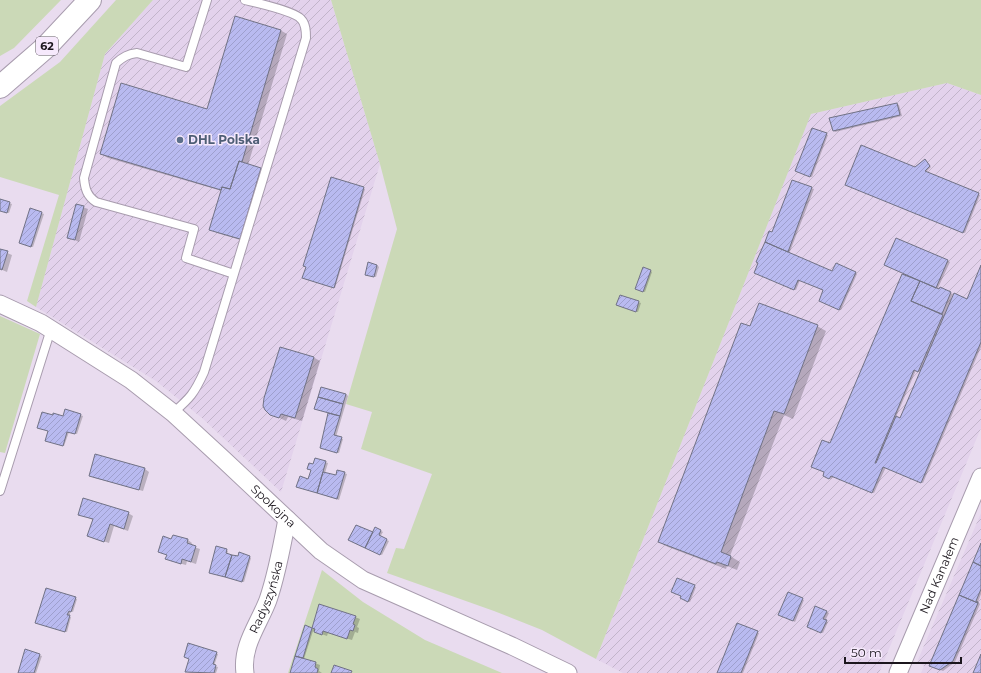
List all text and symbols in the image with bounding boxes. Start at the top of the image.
road number: 62 [36,37,58,55]
place label: DHL Polska [188,132,260,147]
marker: DHL Polska [175,135,185,145]
street label: Spokojna [248,481,299,530]
street label: Nad Kanałem [916,534,962,616]
street label: Radyszyńska [246,559,286,636]
scale bar [845,639,961,665]
text: 50 m [851,645,882,660]

